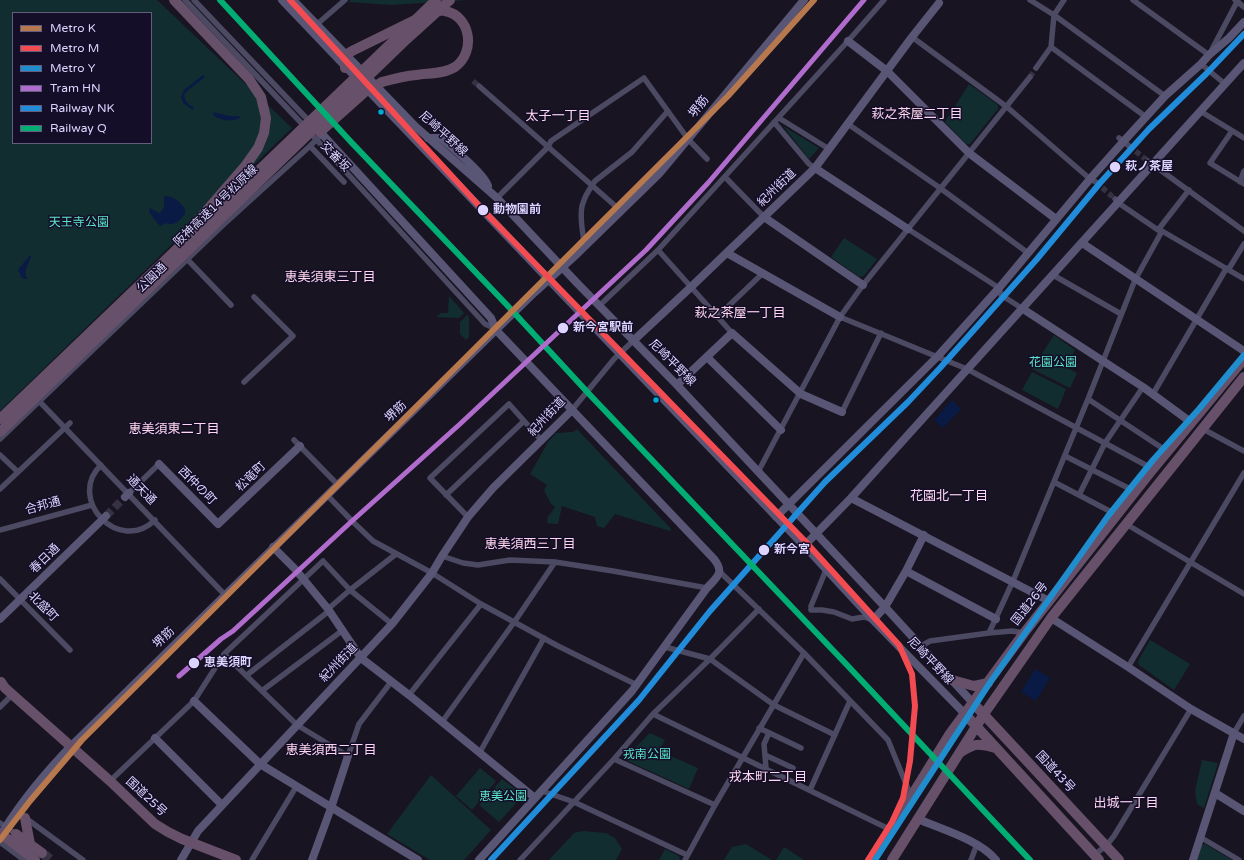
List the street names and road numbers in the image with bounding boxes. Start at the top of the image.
street label: 堺筋 [686,93,712,121]
street label: 尼崎平野線 [416,109,470,159]
street label: 交番坂 [317,139,353,175]
street label: 阪神高速14号松原線 [171,162,261,250]
street label: 紀州街道 [755,166,799,210]
street label: 公園通 [134,260,170,296]
street label: 尼崎平野線 [646,337,698,389]
street label: 紀州街道 [525,395,569,439]
street label: 堺筋 [382,398,410,426]
street label: 松竜町 [233,459,269,495]
street label: 西仲の町 [175,464,219,508]
street label: 通天通 [123,472,159,508]
street label: 合邦通 [24,494,62,518]
street label: 春日通 [27,541,63,577]
street label: 国道26号 [1009,579,1051,629]
street label: 北盛町 [25,589,61,625]
street label: 堺筋 [150,624,178,652]
street label: 尼崎平野線 [904,634,956,688]
street label: 紀州街道 [317,641,361,685]
street label: 国道43号 [1032,748,1078,796]
street label: 国道25号 [122,774,170,820]

